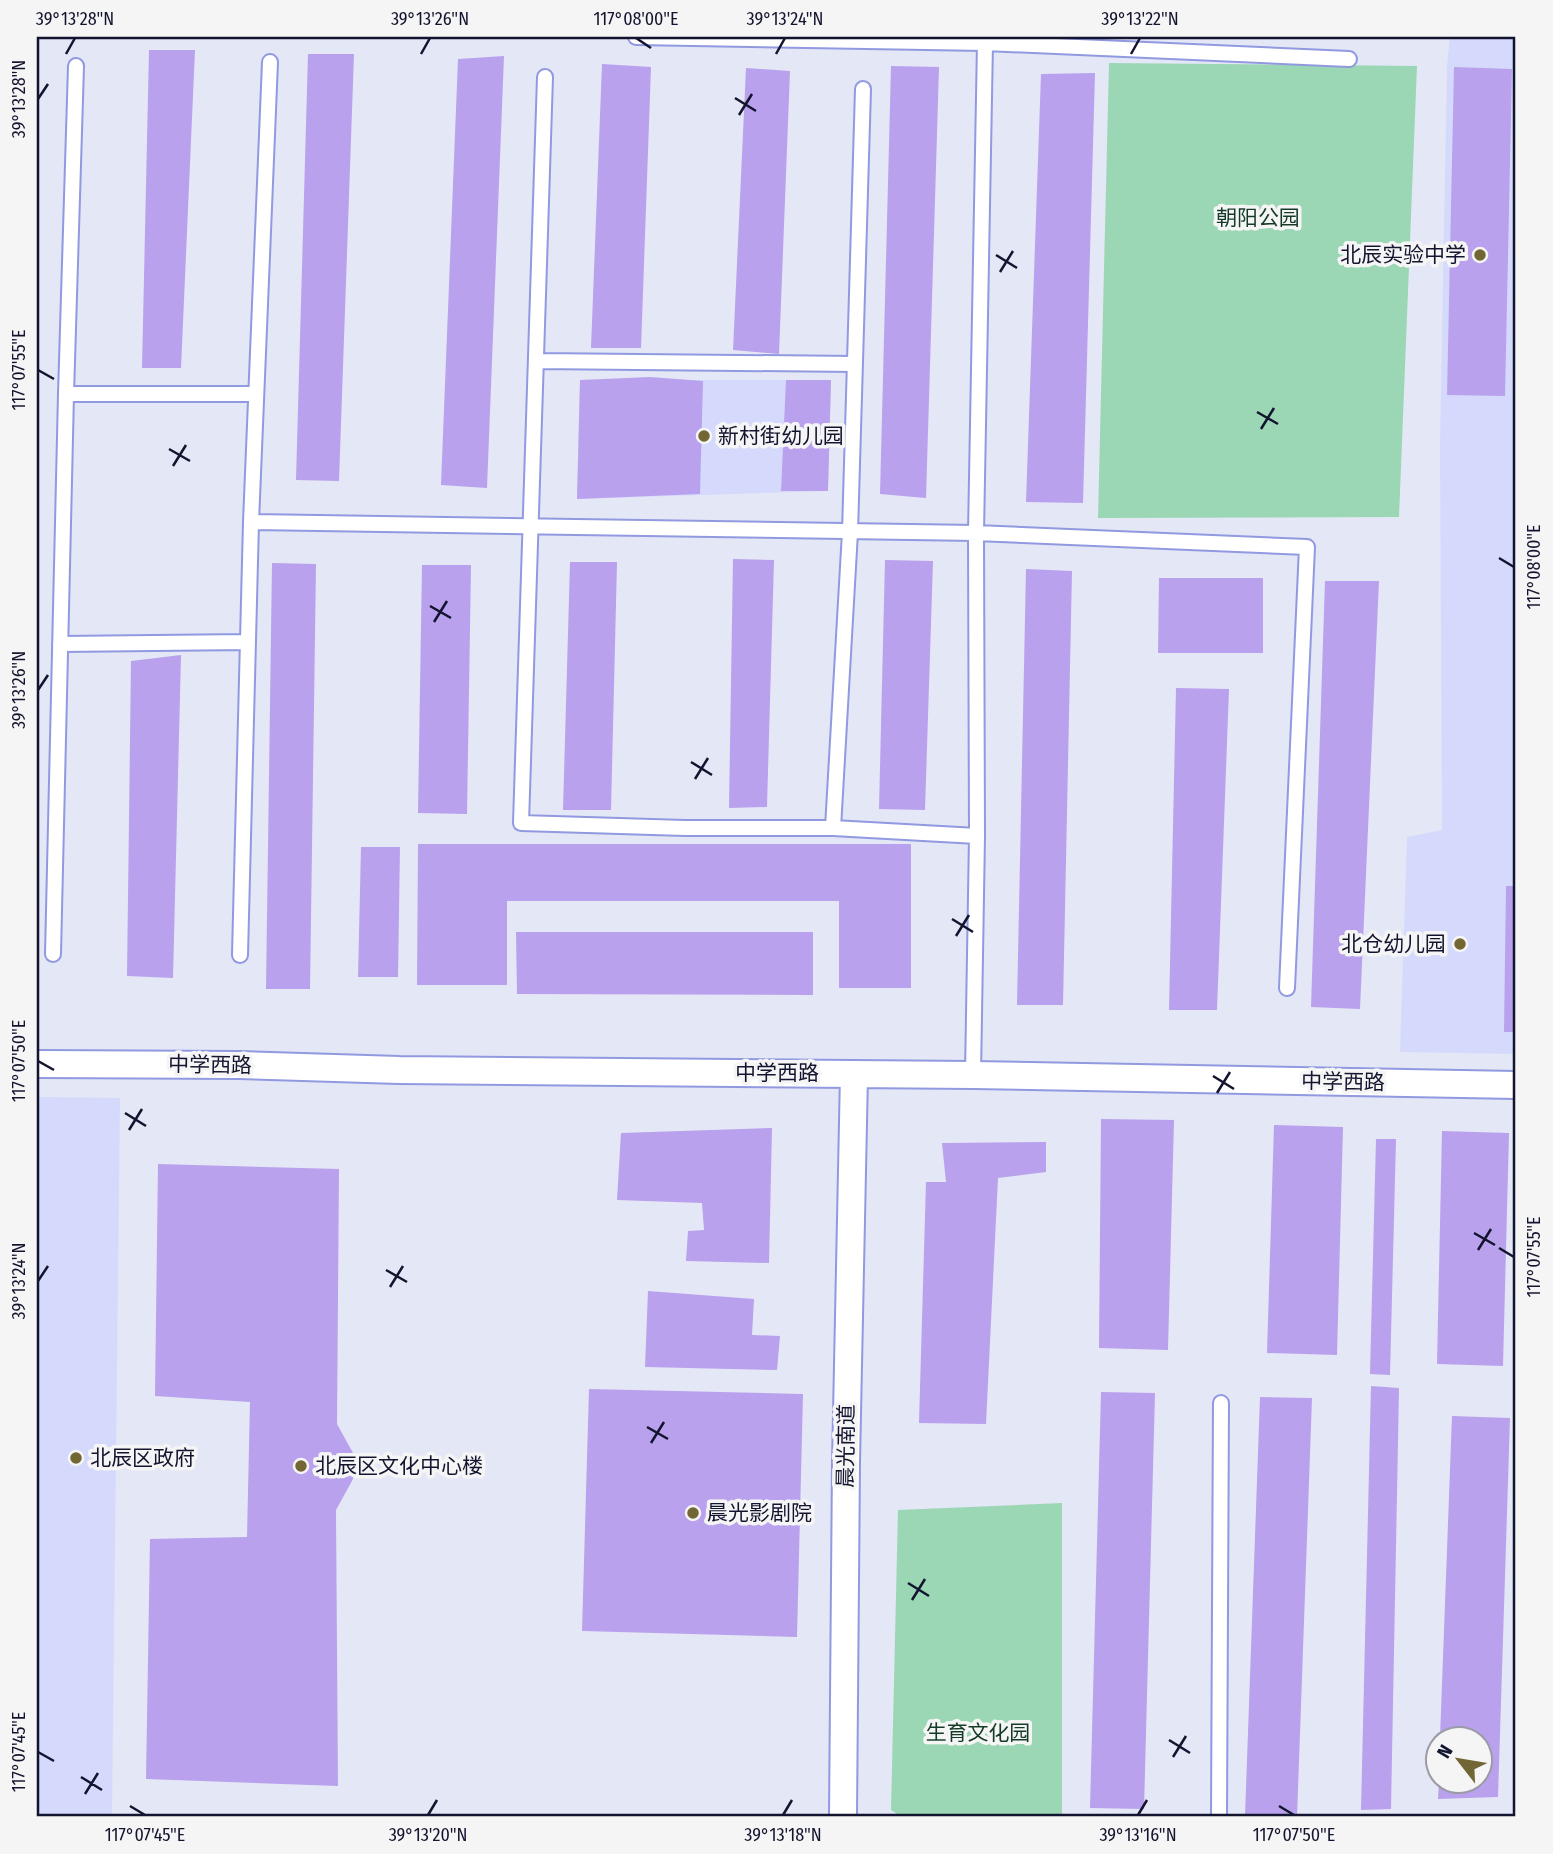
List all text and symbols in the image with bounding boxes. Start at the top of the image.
text: 39°13'28"N [36,8,114,30]
text: 39°13'26"N [391,8,469,30]
text: 117°08'00"E [593,8,679,30]
text: 39°13'24"N [746,8,824,30]
text: 39°13'22"N [1101,8,1179,30]
text: 39°13'28"N [8,60,30,138]
park label: 朝阳公园 [1216,205,1300,231]
place label: 北辰实验中学 [1340,242,1466,268]
marker: 北辰实验中学 [1472,247,1488,263]
text: 117°07'55"E [8,330,30,410]
place label: 新村街幼儿园 [718,423,844,449]
marker: 新村街幼儿园 [696,428,712,444]
text: 117°08'00"E [1523,524,1545,610]
text: 39°13'26"N [8,651,30,729]
place label: 北仓幼儿园 [1341,931,1446,957]
marker: 北仓幼儿园 [1452,936,1468,952]
text: 117°07'50"E [8,1020,30,1102]
street label: 中学西路 [168,1051,252,1079]
street label: 中学西路 [735,1060,819,1086]
street label: 中学西路 [1301,1068,1385,1096]
text: 117°07'55"E [1523,1217,1545,1297]
text: 39°13'24"N [8,1242,30,1320]
street label: 晨光南道 [832,1404,860,1488]
place label: 北辰区政府 [90,1445,195,1471]
marker: 北辰区政府 [68,1450,84,1466]
place label: 北辰区文化中心楼 [315,1453,483,1479]
marker: 北辰区文化中心楼 [293,1458,309,1474]
place label: 晨光影剧院 [707,1500,812,1526]
marker: 晨光影剧院 [685,1505,701,1521]
text: 117°07'45"E [8,1712,30,1792]
park label: 生育文化园 [926,1720,1031,1746]
north arrow [1424,1724,1494,1794]
text: N [1432,1741,1458,1762]
text: 117°07'45"E [105,1824,185,1846]
text: 39°13'20"N [389,1824,467,1846]
text: 39°13'18"N [744,1824,822,1846]
text: 39°13'16"N [1099,1824,1177,1846]
text: 117°07'50"E [1253,1824,1335,1846]

